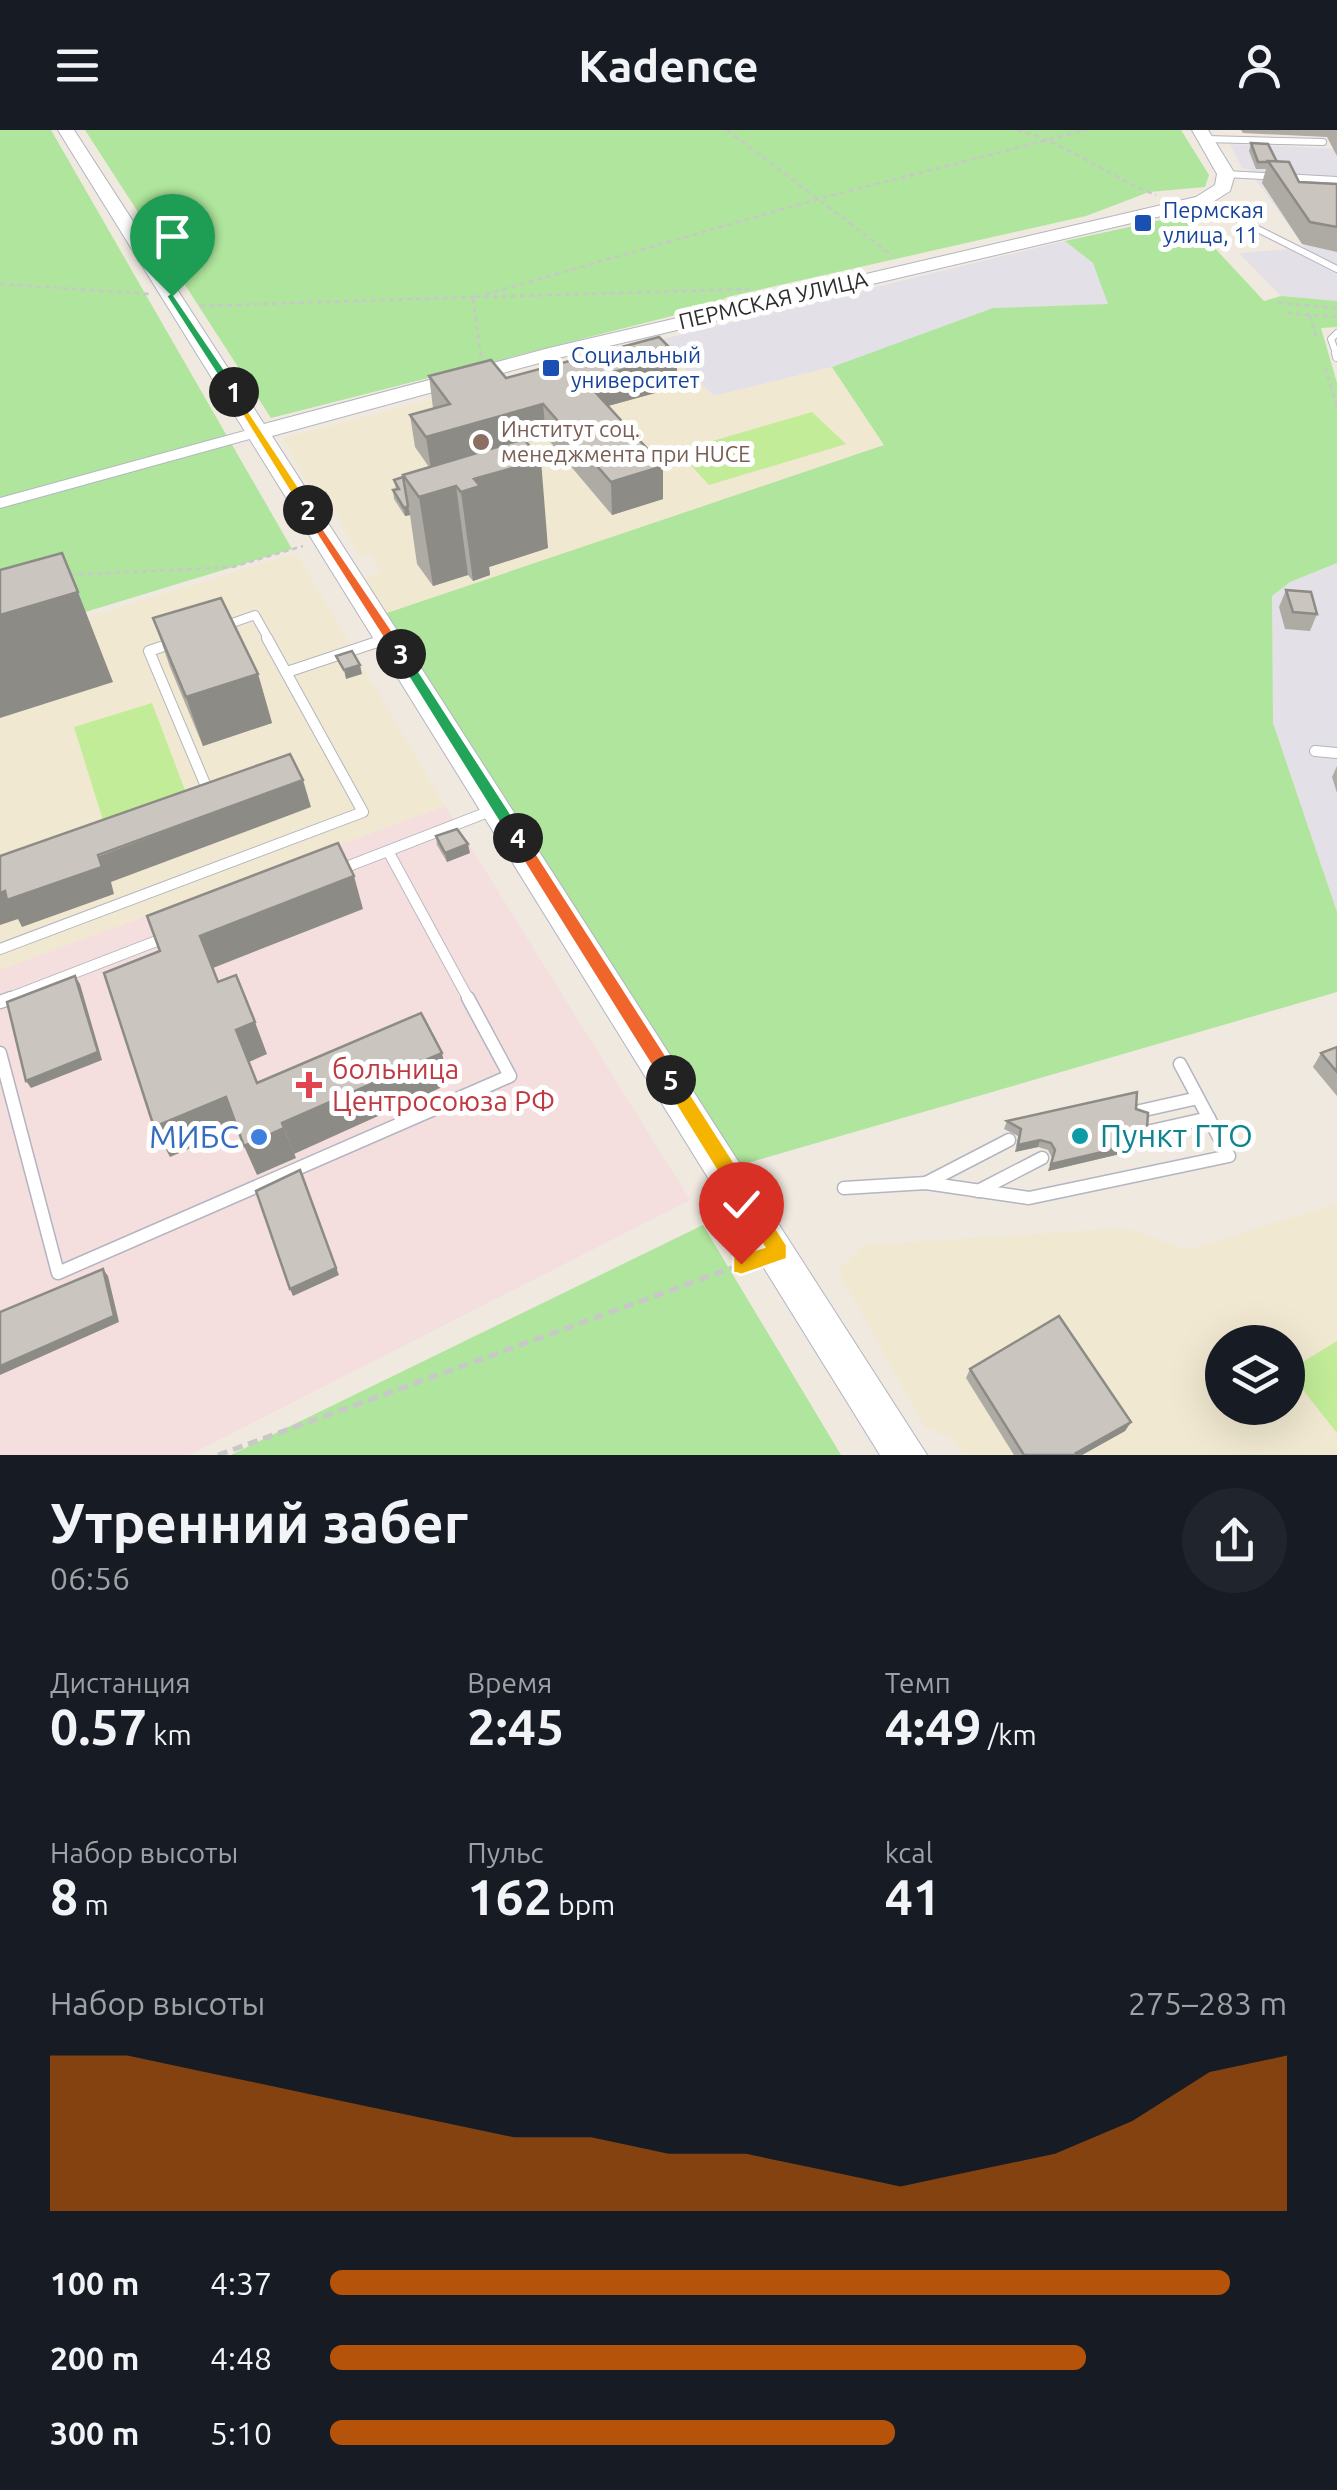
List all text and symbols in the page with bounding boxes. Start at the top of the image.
icon: menu [50,38,105,93]
icon: person [1232,38,1287,93]
text: Kadence [578,40,759,91]
pin [130,194,215,297]
place label: Пермская улица, 11 [1163,197,1264,247]
icon: arrive [145,209,200,264]
marker: Пермская улица, 11 [1132,212,1154,234]
street label: ПЕРМСКАЯ УЛИЦА [676,265,870,333]
place label: Социальный университет [571,342,701,392]
marker: Социальный университет [540,357,562,379]
pin: 1 [209,367,259,417]
text: 1 [226,376,242,407]
place label: Институт соц. менеджмента при HUCE [501,416,751,466]
marker: Институт соц. менеджмента при HUCE [470,431,492,453]
pin: 2 [283,485,333,535]
text: 2 [300,494,316,525]
pin: 3 [376,629,426,679]
text: 3 [393,638,409,669]
pin: 4 [493,813,543,863]
text: 4 [510,822,526,853]
place label: больница Центросоюза РФ [332,1053,555,1116]
pin: 5 [646,1055,696,1105]
text: 5 [663,1064,679,1095]
marker: больница Центросоюза РФ [296,1072,322,1098]
place label: Пункт ГТО [1100,1117,1253,1153]
place label: МИБС [149,1118,239,1154]
marker: Пункт ГТО [1069,1125,1091,1147]
marker: МИБС [248,1126,270,1148]
pin [699,1162,784,1265]
icon: check [714,1177,769,1232]
map controls [1205,1325,1305,1425]
button: layers [1205,1325,1305,1425]
button: share [1182,1488,1287,1593]
text: Утренний забег [50,1492,468,1553]
text: 06:56 [50,1560,130,1596]
text: Дистанция [50,1667,191,1698]
text: Время [467,1667,552,1698]
text: Темп [885,1667,951,1698]
text: 0.57 [50,1698,147,1754]
text: 2:45 [467,1698,564,1754]
text: 4:49 [885,1698,982,1754]
text: km [147,1719,192,1750]
text: /km [982,1719,1037,1750]
text: Набор высоты [50,1837,238,1868]
text: Пульс [467,1837,544,1868]
text: kcal [885,1837,933,1868]
text: 8 [50,1868,78,1924]
text: 162 [467,1868,552,1924]
text: 41 [885,1868,941,1924]
text: m [78,1889,109,1920]
text: bpm [552,1889,615,1920]
text: Набор высоты [50,1985,265,2021]
text: 275–283 m [1128,1985,1287,2021]
text: 100 m [50,2265,139,2301]
text: 4:37 [210,2265,272,2301]
text: 200 m [50,2340,139,2376]
text: 4:48 [210,2340,272,2376]
text: 300 m [50,2415,139,2451]
text: 5:10 [210,2415,272,2451]

